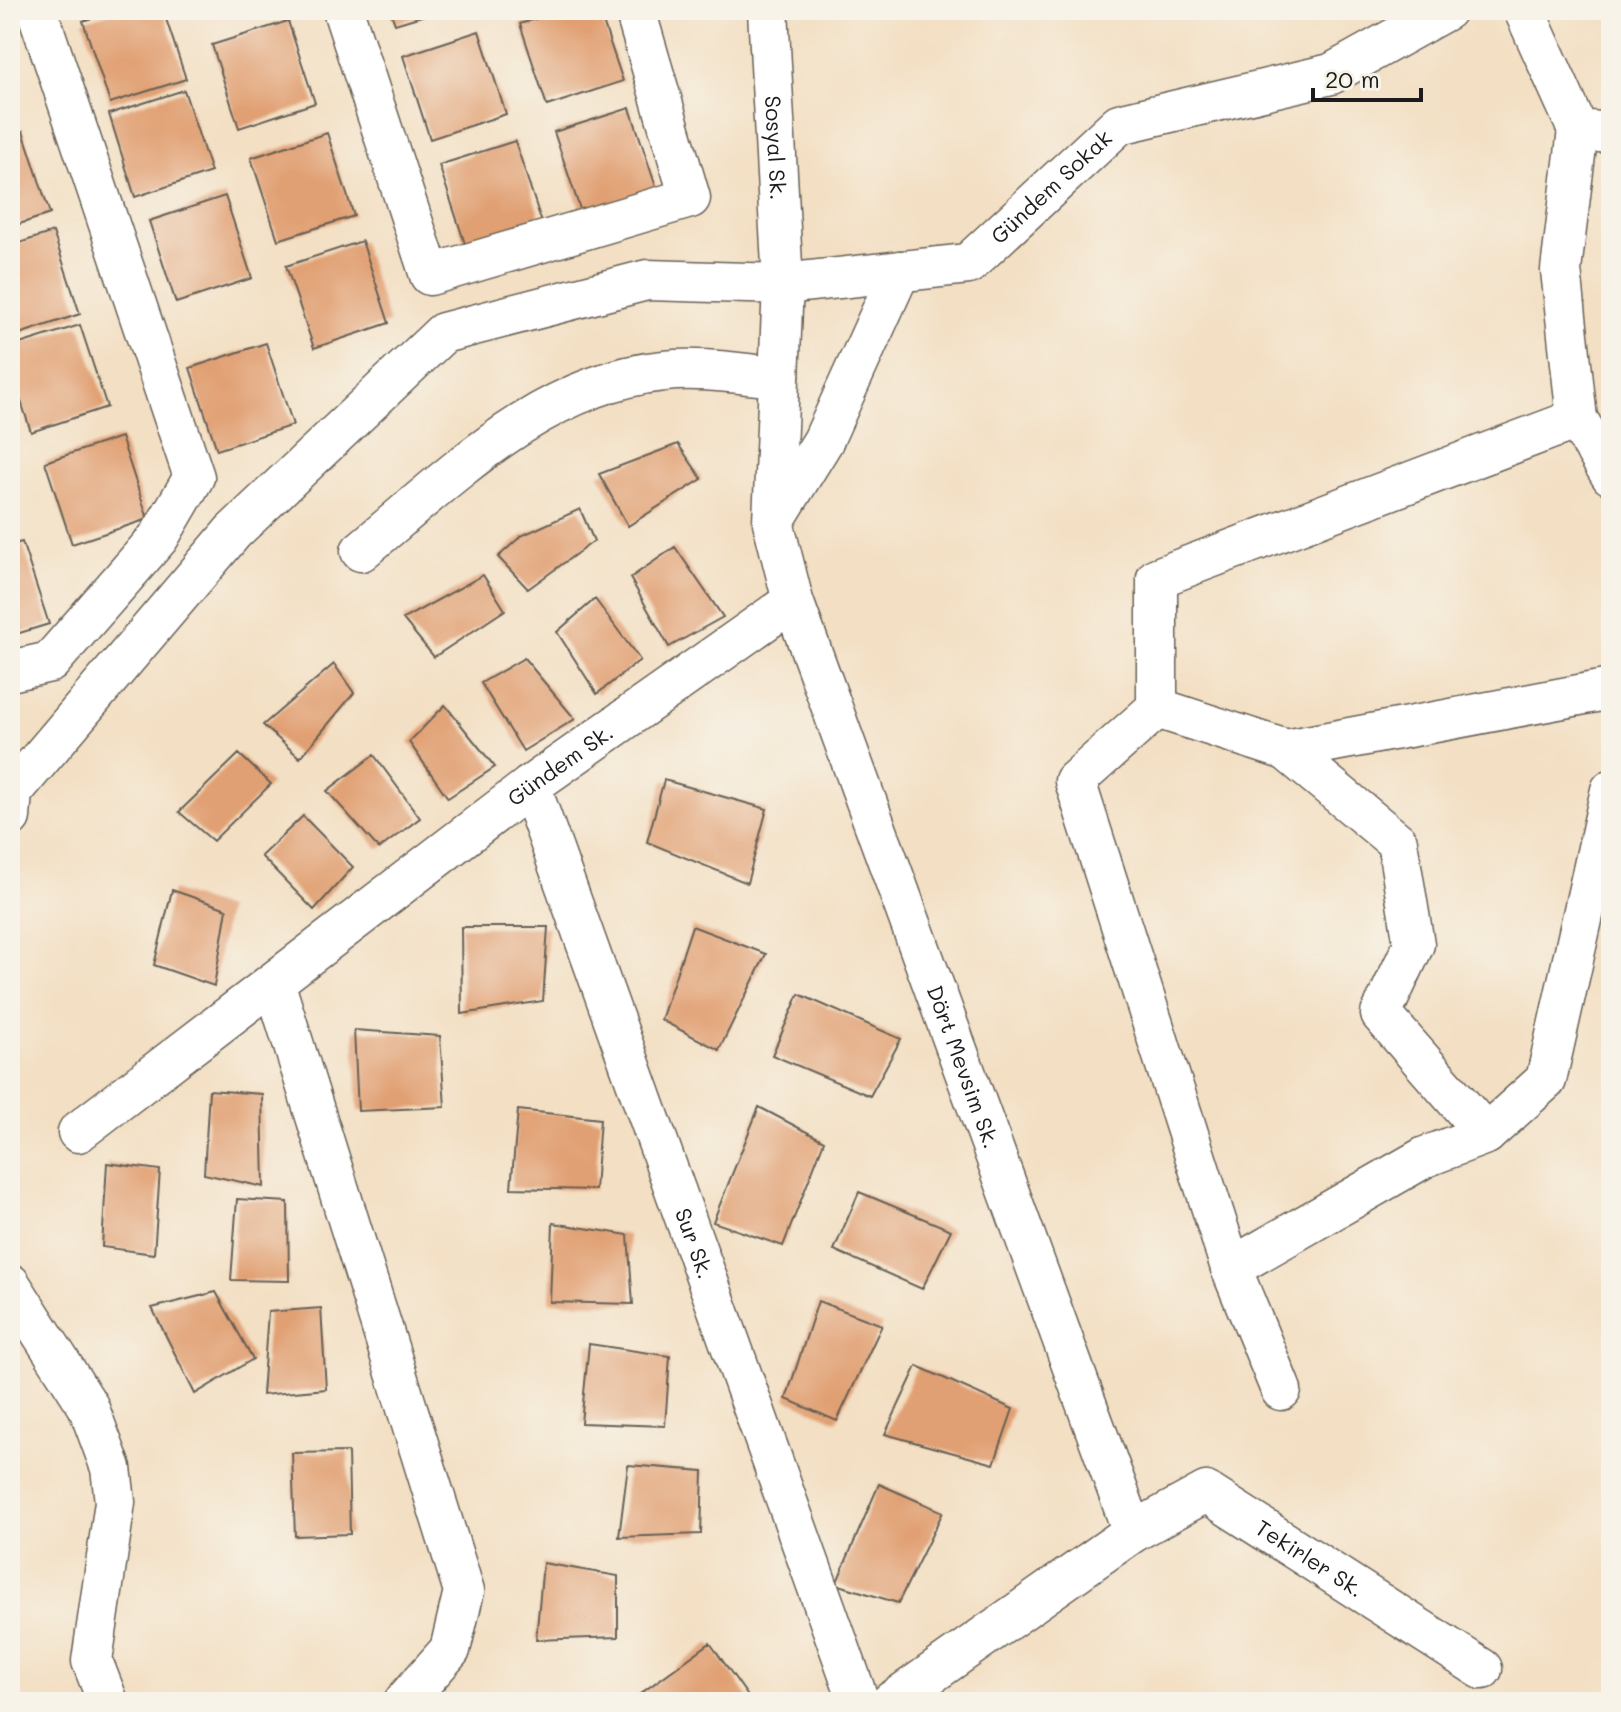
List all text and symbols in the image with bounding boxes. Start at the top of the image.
scale bar [1313,52,1421,102]
text: 20 m [1325,63,1380,94]
street label: Sosyal Sk. [759,95,793,201]
street label: Gündem Sokak [984,123,1118,250]
street label: Gündem Sk. [501,717,619,812]
street label: Dört Mevsim Sk. [921,981,1007,1152]
street label: Sur Sk. [669,1204,721,1283]
street label: Tekirler Sk. [1250,1513,1370,1603]

